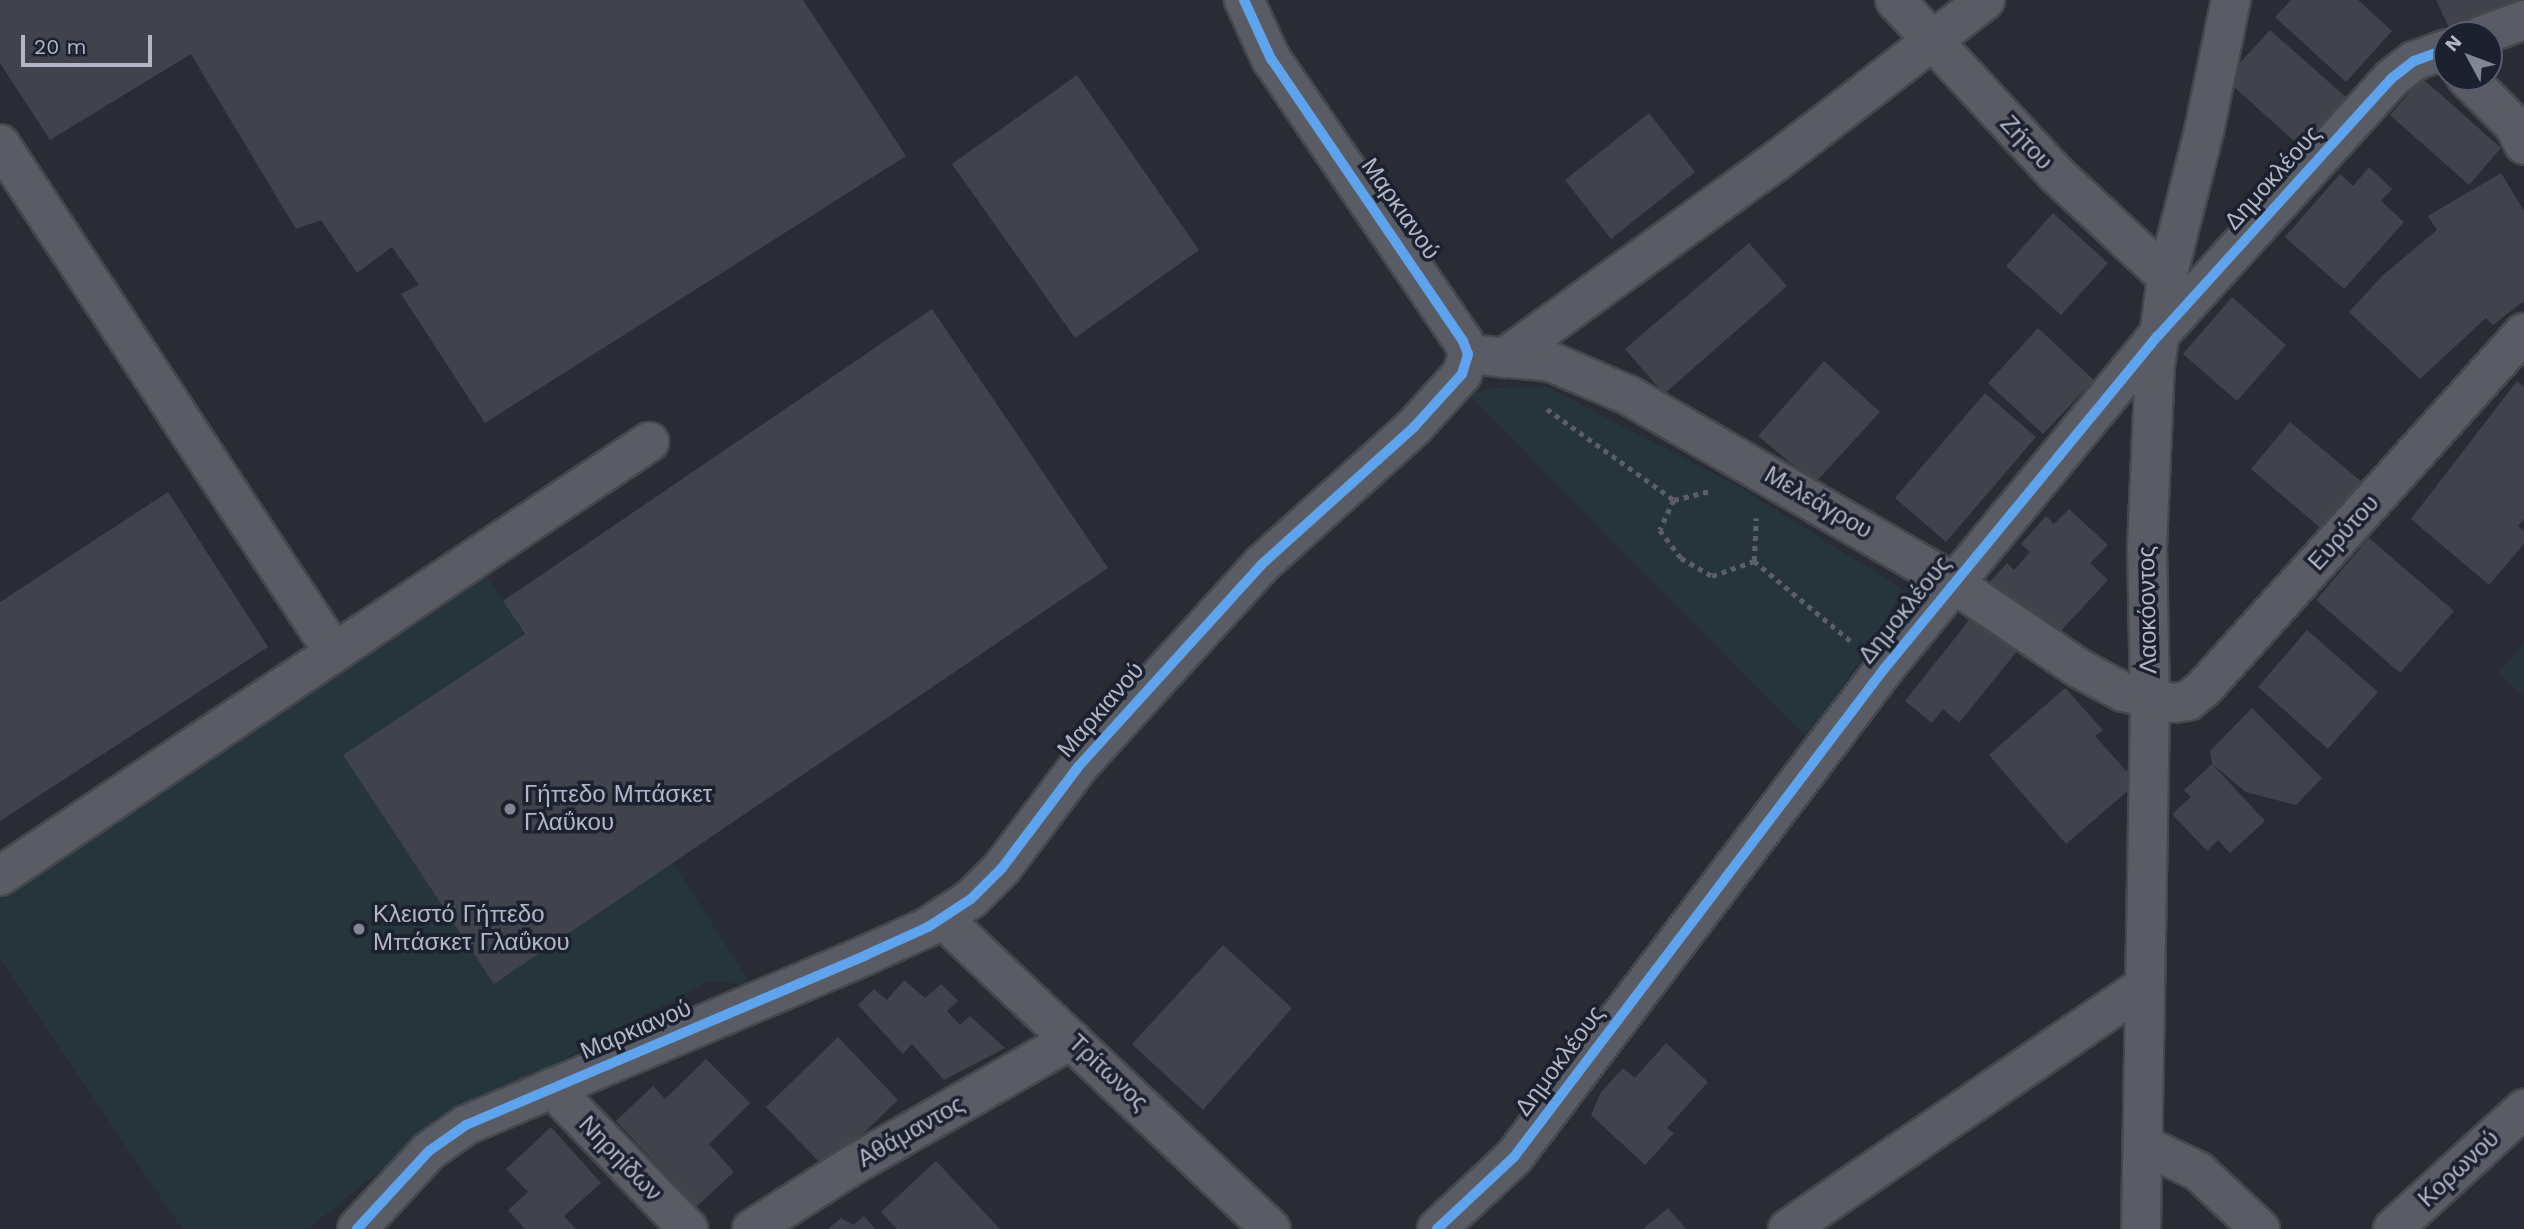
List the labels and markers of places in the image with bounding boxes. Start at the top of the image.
place label: Γήπεδο Μπάσκετ Γλαΰκου [524,781,712,837]
marker: Γήπεδο Μπάσκετ Γλαΰκου [502,801,518,817]
place label: Κλειστό Γήπεδο Μπάσκετ Γλαΰκου [373,901,570,957]
marker: Κλειστό Γήπεδο Μπάσκετ Γλαΰκου [351,921,367,937]

